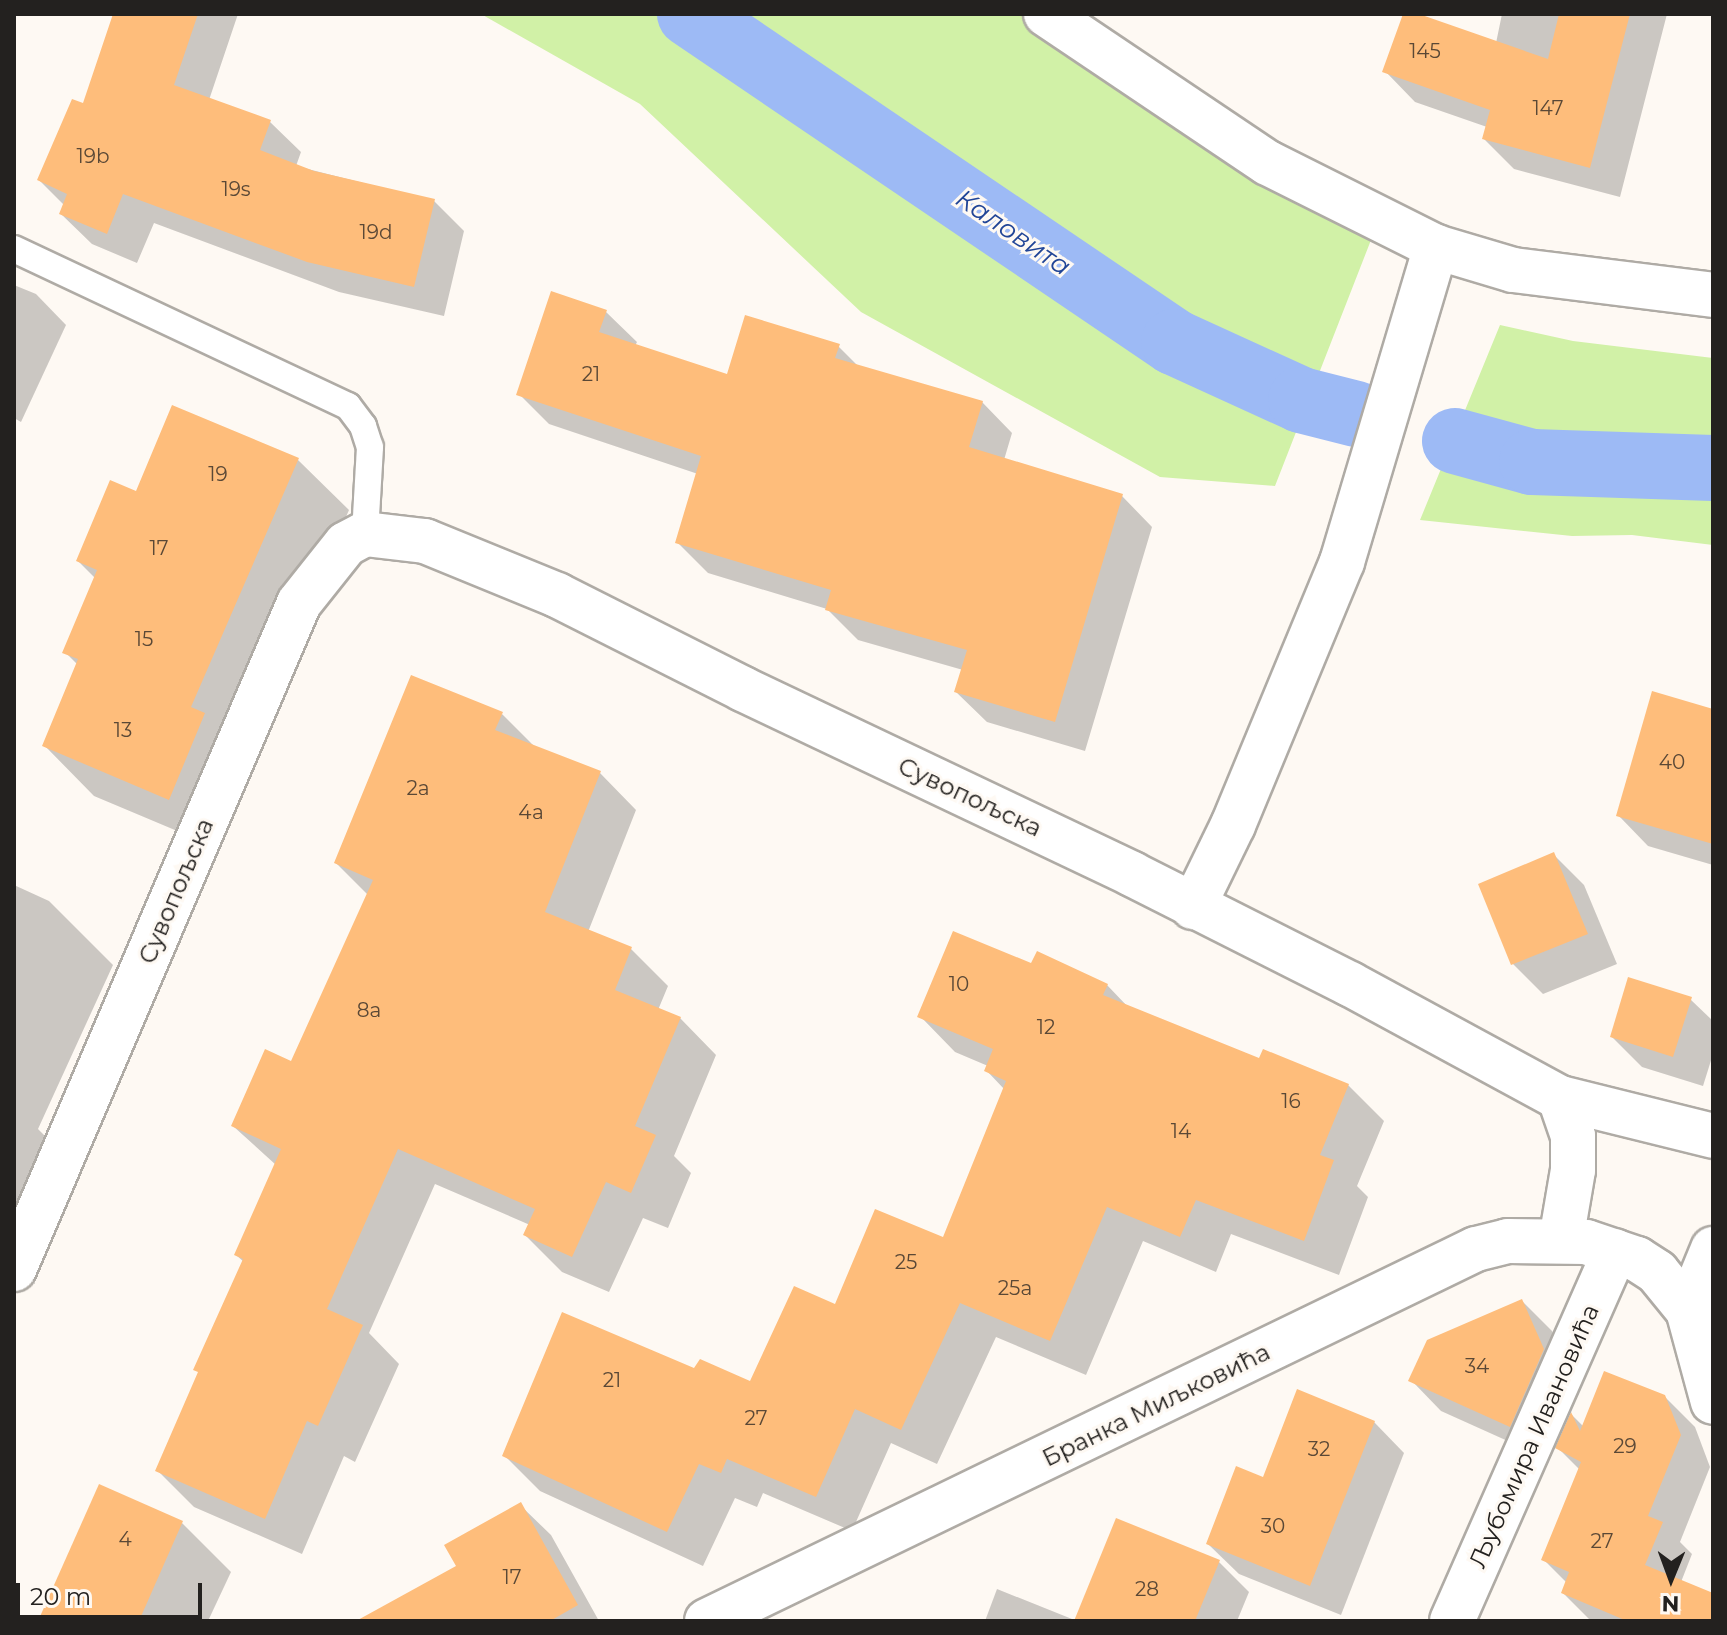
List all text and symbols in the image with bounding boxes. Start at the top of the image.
house number: 145 [1409,39,1441,63]
house number: 147 [1532,96,1564,120]
house number: 19b [77,144,109,168]
house number: 19s [221,177,251,201]
water label: Каловита [950,183,1076,283]
house number: 19d [360,220,392,244]
house number: 21 [582,362,600,386]
house number: 19 [208,462,228,486]
house number: 17 [150,536,168,560]
house number: 15 [135,627,153,651]
house number: 13 [114,718,132,742]
house number: 40 [1659,750,1685,774]
street label: Сувопољска [894,751,1046,843]
house number: 2a [406,776,430,800]
house number: 4a [518,800,544,824]
street label: Сувопољска [132,814,220,968]
house number: 10 [949,972,969,996]
house number: 8a [357,998,381,1022]
house number: 12 [1037,1015,1055,1039]
house number: 16 [1281,1089,1301,1113]
house number: 14 [1171,1119,1191,1143]
house number: 25 [895,1250,917,1274]
house number: 25a [998,1276,1032,1300]
street label: Љубомира Ивановића [1463,1300,1605,1572]
street label: Бранка Миљковића [1037,1337,1275,1473]
house number: 34 [1465,1354,1489,1378]
house number: 21 [603,1368,621,1392]
house number: 27 [744,1406,768,1430]
house number: 29 [1613,1434,1637,1458]
house number: 32 [1308,1437,1330,1461]
house number: 30 [1261,1514,1285,1538]
house number: 4 [118,1527,132,1551]
house number: 27 [1590,1529,1614,1553]
north arrow [1631,1539,1711,1619]
house number: 17 [503,1565,521,1589]
scale bar [20,1567,206,1617]
house number: 28 [1135,1577,1159,1601]
text: 20 m [30,1582,91,1611]
text: N [1661,1590,1680,1617]

